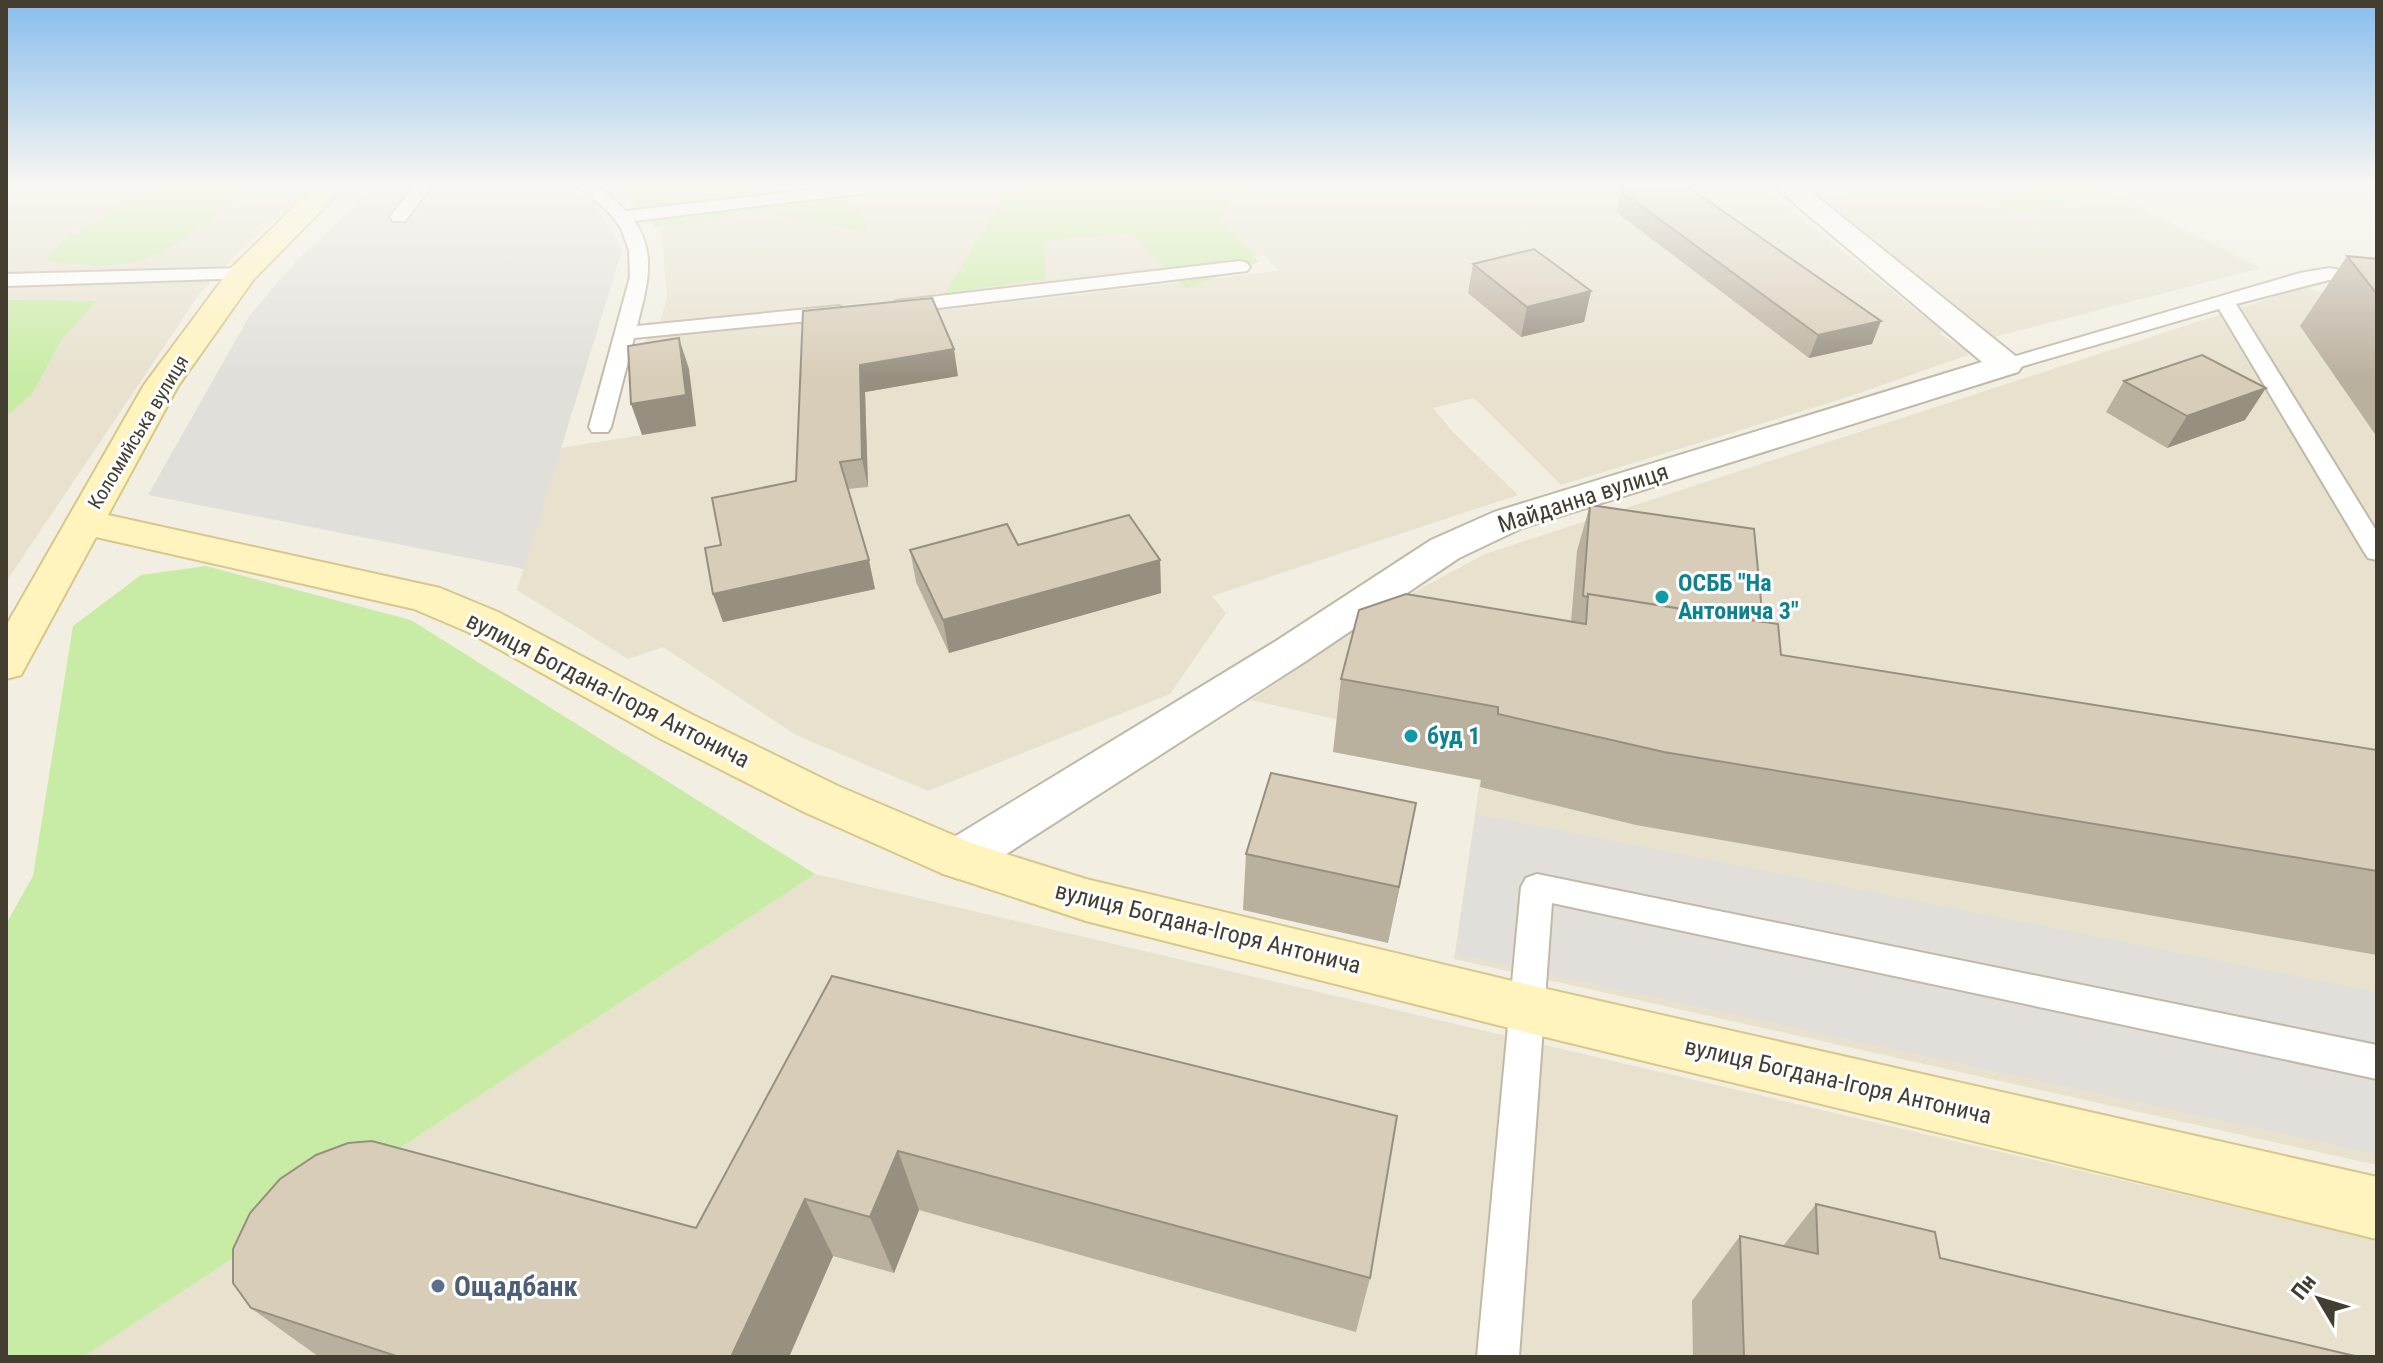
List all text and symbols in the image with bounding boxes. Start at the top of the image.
street label: Коломийська вулиця [83,351,193,513]
street label: Майданна вулиця [1494,457,1672,539]
place label: ОСББ "На Антонича 3" [1678,569,1799,625]
marker: ОСББ "На Антонича 3" [1653,588,1671,606]
street label: вулиця Богдана-Ігоря Антонича [462,606,754,774]
place label: буд 1 [1427,722,1480,750]
marker: буд 1 [1402,727,1420,745]
street label: вулиця Богдана-Ігоря Антонича [1052,876,1364,980]
street label: вулиця Богдана-Ігоря Антонича [1682,1032,1994,1130]
north arrow [2279,1259,2359,1339]
place label: Ощадбанк [454,1270,578,1303]
text: Пн [2286,1270,2321,1304]
marker: Ощадбанк [429,1277,447,1295]

